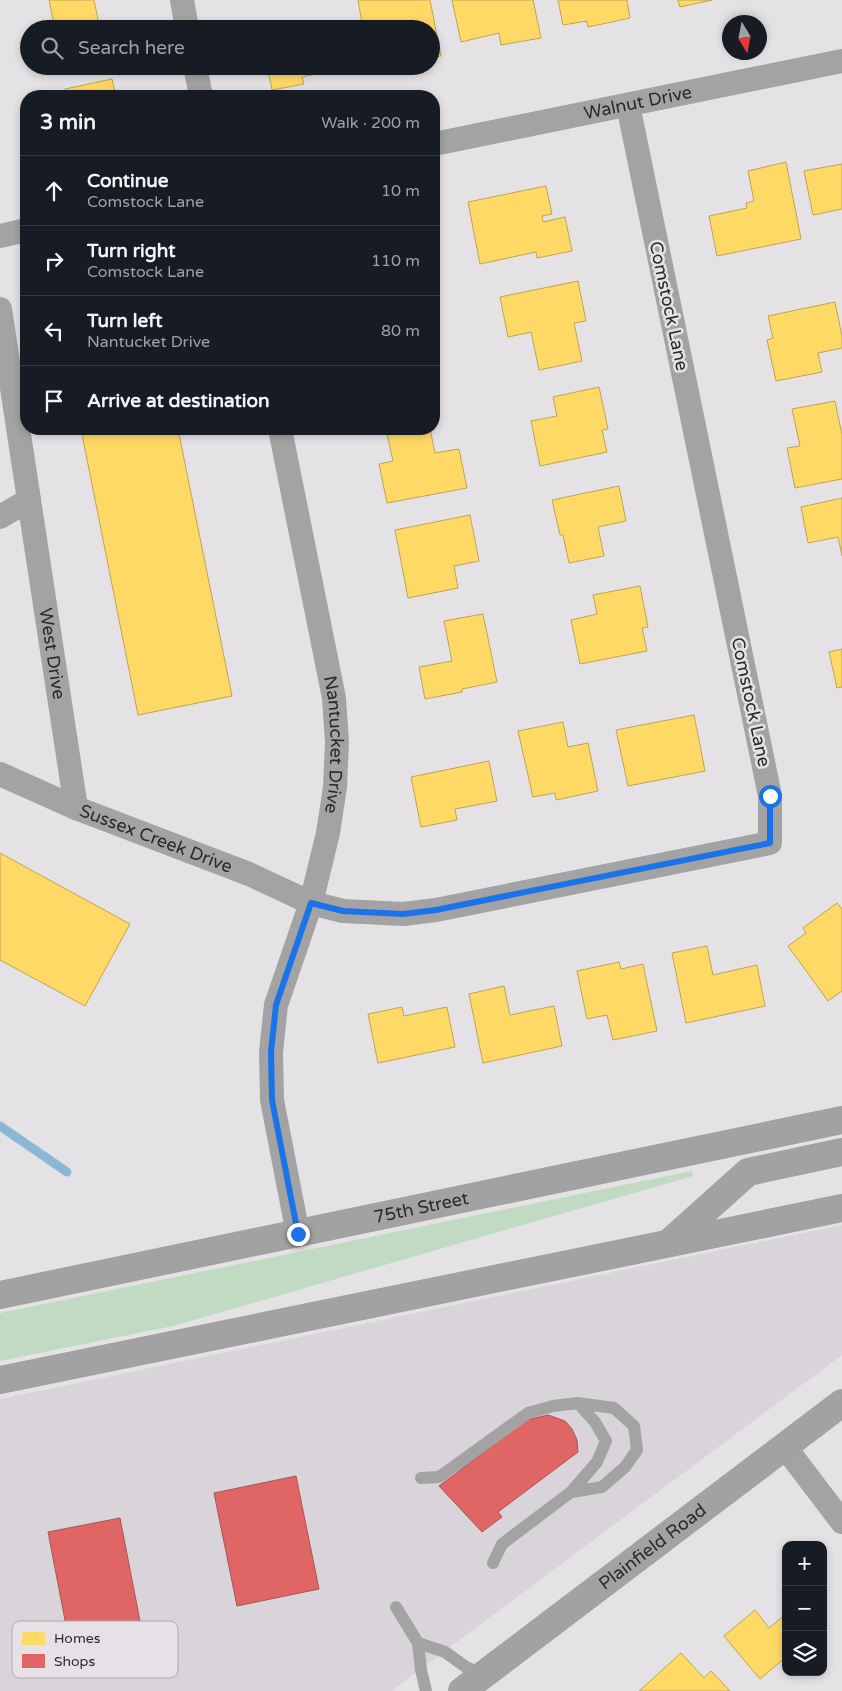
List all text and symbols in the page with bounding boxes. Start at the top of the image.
north arrow [722,15,767,60]
search box [20,20,440,75]
icon: search [38,34,66,62]
text: Search here [78,37,185,59]
street label: Walnut Drive [582,81,694,124]
text: 3 min [40,110,96,135]
text: Walk · 200 m [321,113,420,133]
text: Continue [87,170,169,192]
icon: ahead [40,177,68,205]
text: 10 m [381,181,420,201]
text: Comstock Lane [87,192,204,212]
street label: Comstock Lane [645,239,693,373]
text: Turn right [87,240,175,262]
icon: right [40,247,68,275]
text: 110 m [371,251,420,271]
text: Comstock Lane [87,262,204,282]
text: Turn left [87,310,163,332]
icon: left [40,317,68,345]
text: 80 m [381,321,420,341]
text: Nantucket Drive [87,332,210,352]
icon: arrive [40,387,68,415]
text: Arrive at destination [87,390,270,412]
street label: West Drive [35,606,70,701]
street label: Comstock Lane [727,635,775,769]
street label: Nantucket Drive [319,674,348,815]
route start [759,785,782,808]
street label: Sussex Creek Drive [77,799,236,878]
street label: 75th Street [371,1187,471,1228]
route end [287,1223,310,1246]
street label: Plainfield Road [594,1499,711,1594]
map controls [782,1541,827,1676]
button: + [782,1541,827,1586]
button: − [782,1586,827,1631]
legend [12,1621,178,1678]
text: Homes [54,1630,101,1647]
button: layers [782,1631,827,1676]
text: Shops [54,1653,95,1670]

